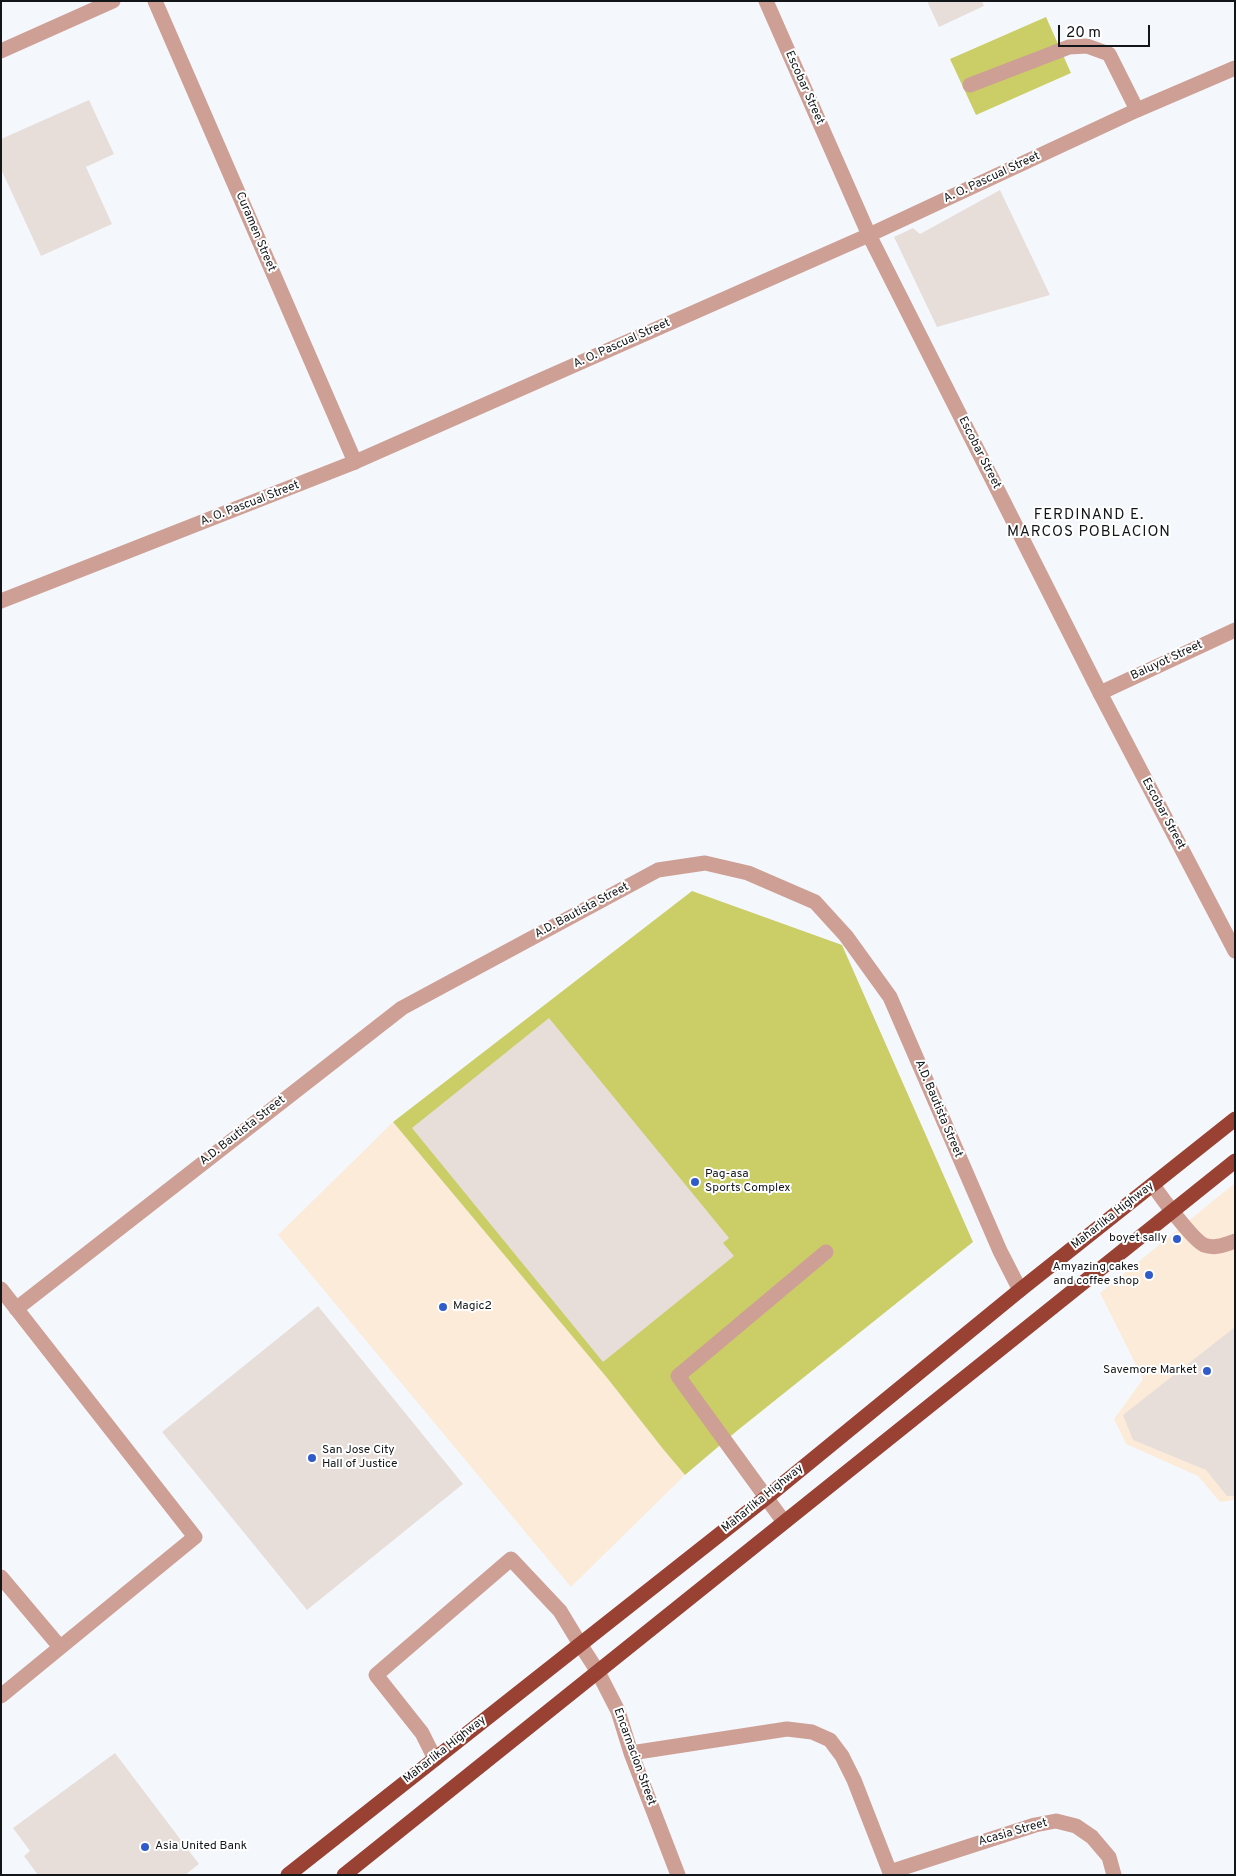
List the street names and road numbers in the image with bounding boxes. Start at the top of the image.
street label: Escobar Street [781,49,827,127]
street label: A. O. Pascual Street [942,149,1042,207]
street label: Curamen Street [232,190,278,274]
street label: A. O. Pascual Street [571,316,673,372]
street label: Escobar Street [955,414,1003,492]
street label: A. O. Pascual Street [199,479,301,529]
street label: Baluyot Street [1129,638,1205,684]
street label: Escobar Street [1138,776,1188,852]
street label: A.D. Bautista Street [532,880,632,942]
street label: A.D. Bautista Street [911,1058,965,1160]
street label: A.D. Bautista Street [197,1093,289,1169]
street label: Maharlika Highway [1069,1179,1157,1253]
street label: Maharlika Highway [719,1462,807,1536]
street label: Encarnacion Street [610,1706,658,1808]
street label: Maharlika Highway [401,1713,489,1787]
street label: Acasia Street [977,1816,1049,1850]

